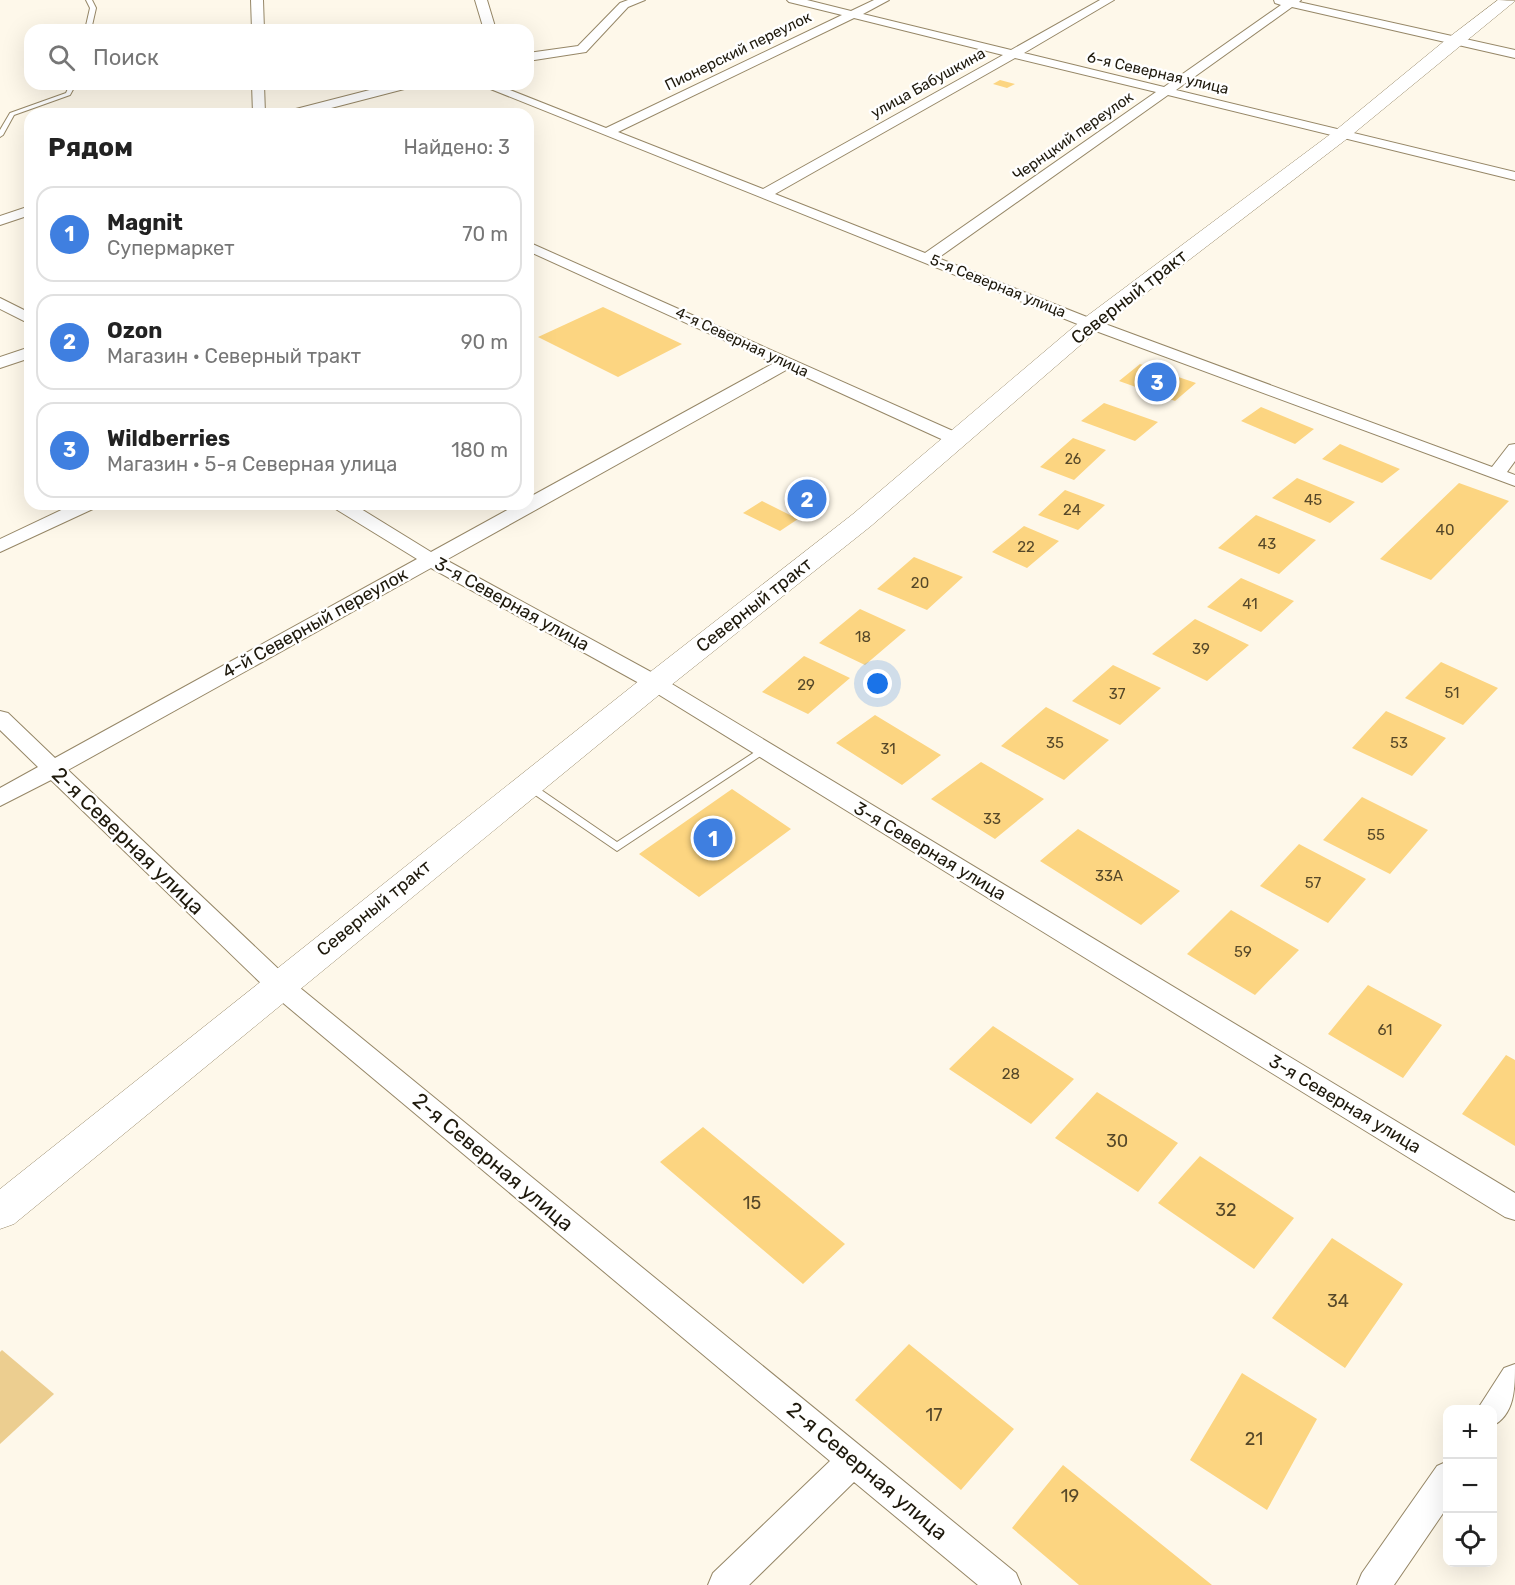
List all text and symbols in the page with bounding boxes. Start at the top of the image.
street label: Пионерский переулок [662,8,814,94]
search box [24,24,534,90]
icon: search [45,41,78,74]
text: Поиск [93,44,159,71]
street label: улица Бабушкина [868,44,988,122]
street label: 6-я Северная улица [1085,48,1231,98]
street label: Чернцкий переулок [1009,88,1137,184]
text: Рядом [48,132,133,163]
text: Найдено: 3 [404,135,510,159]
text: Magnit [107,209,183,236]
text: 1 [65,222,74,246]
text: 70 m [462,222,508,246]
text: Супермаркет [107,236,235,260]
street label: Северный тракт [1067,245,1191,349]
street label: 5-я Северная улица [928,251,1068,321]
street label: 4-я Северная улица [672,303,812,381]
text: Ozon [107,317,162,344]
text: 2 [63,330,76,354]
text: 90 m [461,330,508,354]
text: Магазин · Северный тракт [107,344,361,368]
pin: 3 [1138,360,1176,404]
text: Wildberries [107,425,230,452]
text: 3 [63,438,76,462]
text: 180 m [451,438,508,462]
house number: 26 [1065,451,1081,468]
text: Магазин · 5-я Северная улица [107,452,397,476]
pin: 2 [788,476,826,522]
house number: 45 [1304,491,1322,509]
house number: 24 [1063,501,1081,519]
house number: 40 [1436,521,1454,539]
house number: 43 [1258,535,1276,553]
house number: 22 [1017,538,1035,556]
street label: 3-я Северная улица [431,552,593,656]
street label: Северный тракт [692,553,816,657]
street label: 4-й Северный переулок [219,563,412,683]
house number: 20 [911,574,929,592]
house number: 41 [1242,595,1258,613]
house number: 18 [855,628,871,646]
house number: 39 [1192,640,1210,658]
your location [863,669,892,698]
house number: 29 [797,676,815,694]
house number: 51 [1444,684,1460,702]
house number: 37 [1109,685,1126,703]
house number: 35 [1046,734,1064,752]
house number: 53 [1390,734,1408,752]
house number: 31 [880,740,896,758]
street label: 2-я Северная улица [47,762,210,920]
street label: 3-я Северная улица [850,797,1010,905]
house number: 33 [983,810,1001,828]
pin: 1 [694,816,732,860]
house number: 55 [1367,826,1385,844]
street label: Северный тракт [312,855,436,961]
house number: 33А [1095,867,1123,885]
house number: 57 [1305,874,1322,892]
house number: 59 [1234,943,1252,961]
house number: 61 [1377,1021,1393,1039]
street label: 3-я Северная улица [1265,1050,1425,1158]
house number: 28 [1002,1065,1020,1083]
street label: 2-я Северная улица [408,1087,579,1236]
house number: 30 [1106,1130,1128,1152]
house number: 15 [743,1192,761,1214]
house number: 32 [1215,1199,1237,1221]
house number: 34 [1327,1290,1349,1312]
street label: 2-я Северная улица [782,1396,953,1545]
house number: 17 [926,1404,942,1426]
map controls [1443,1405,1497,1567]
button: + [1443,1405,1497,1459]
house number: 21 [1245,1428,1263,1450]
button: − [1443,1459,1497,1513]
house number: 19 [1061,1485,1079,1507]
button: locate [1443,1513,1497,1567]

